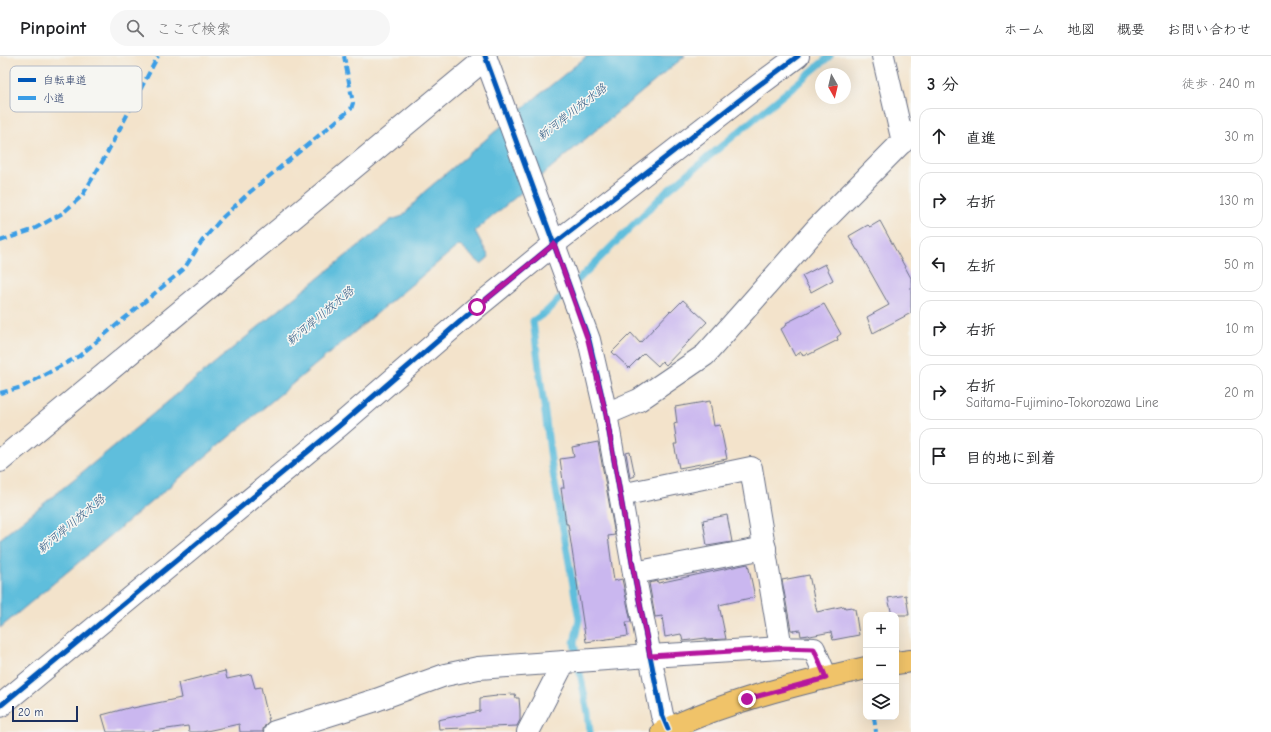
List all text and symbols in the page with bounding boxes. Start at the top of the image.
search box [110,10,390,46]
text: Pinpoint [20,17,86,39]
icon: search [124,17,146,39]
text: ここで検索 [156,20,231,38]
text: ホーム [1004,21,1045,38]
text: 地図 [1067,21,1095,38]
text: 概要 [1117,21,1145,38]
text: お問い合わせ [1167,21,1251,38]
legend [10,66,142,112]
north arrow [815,68,851,104]
text: 自転車道 [43,74,87,87]
text: 3 分 [927,75,958,94]
text: 徒歩 · 240 m [1182,76,1255,91]
water label: 新河岸川放水路 [535,80,610,143]
text: 小道 [43,92,65,105]
icon: ahead [928,125,950,147]
text: 直進 [966,129,996,147]
text: 30 m [1224,129,1254,144]
icon: right [928,189,950,211]
text: 右折 [966,193,996,211]
text: 130 m [1219,193,1254,208]
icon: left [928,253,950,275]
text: 左折 [966,257,996,275]
text: 50 m [1224,257,1254,272]
water label: 新河岸川放水路 [283,283,357,348]
route start [468,298,486,316]
icon: right [928,317,950,339]
text: 右折 [966,321,996,339]
text: 10 m [1226,321,1254,336]
text: 右折 [966,377,996,395]
icon: right [928,381,950,403]
text: 20 m [1224,385,1254,400]
text: Saitama-Fujimino-Tokorozawa Line [966,395,1159,410]
icon: arrive [928,445,950,467]
text: 目的地に到着 [966,449,1056,467]
water label: 新河岸川放水路 [34,491,108,556]
map controls [863,612,899,720]
button: + [863,612,899,648]
button: − [863,648,899,684]
button: layers [863,684,899,720]
route end [738,690,756,708]
scale bar [12,704,78,723]
text: 20 m [18,706,43,719]

